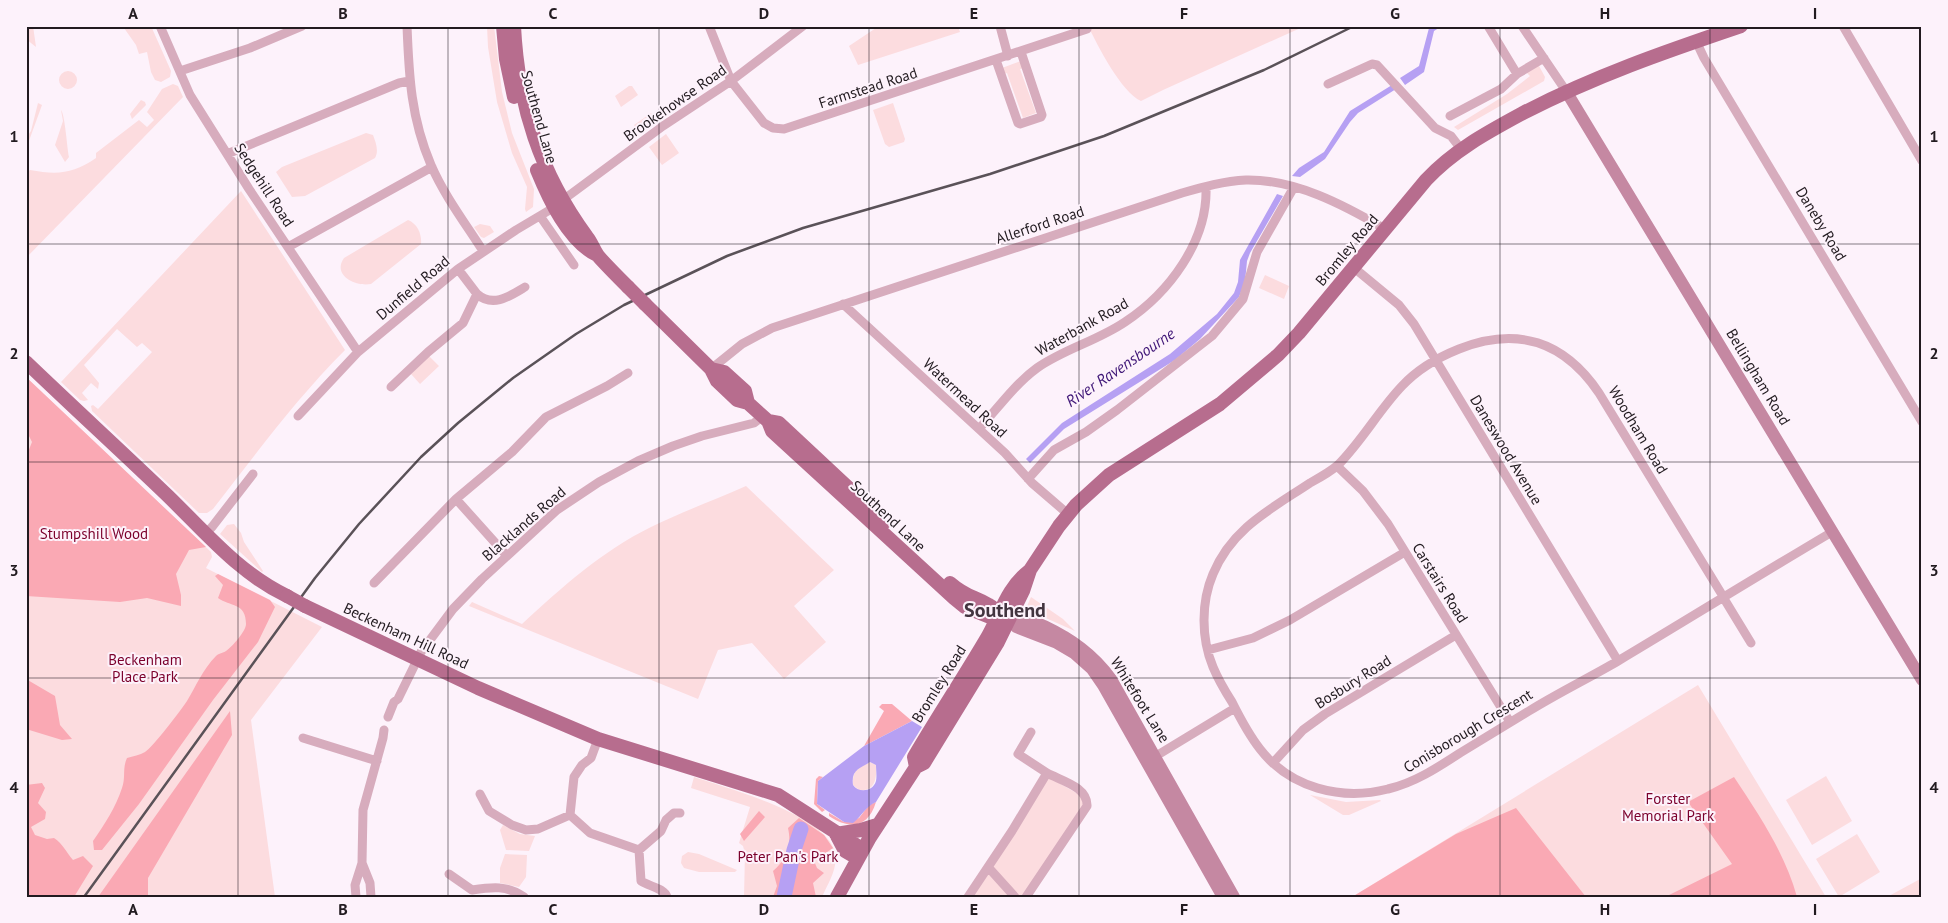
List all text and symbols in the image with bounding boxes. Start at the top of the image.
text: A [128,3,138,23]
text: B [338,3,348,23]
text: C [549,3,558,23]
text: D [759,3,769,23]
text: E [970,3,978,23]
text: F [1180,3,1188,23]
text: G [1390,3,1400,23]
text: H [1600,3,1610,23]
text: I [1813,3,1817,23]
street label: Brookehowse Road [620,60,730,145]
street label: Farmstead Road [816,63,920,112]
street label: Southend Lane [517,68,562,166]
text: 1 [9,126,19,146]
text: 1 [1929,126,1939,146]
street label: Sedgehill Road [230,139,299,230]
street label: Daneby Road [1792,183,1851,264]
street label: Allerford Road [993,201,1086,248]
street label: Bromley Road [1311,210,1382,289]
street label: Dunfield Road [372,251,453,324]
street label: Waterbank Road [1032,293,1131,360]
water label: River Ravensbourne [1062,323,1179,411]
street label: Bellingham Road [1722,325,1795,428]
text: 2 [9,343,19,363]
text: 2 [1929,343,1939,363]
street label: Watermead Road [919,354,1011,441]
street label: Woodham Road [1605,382,1672,477]
street label: Daneswood Avenue [1466,391,1547,508]
street label: Southend Lane [847,476,930,555]
street label: Blacklands Road [478,482,569,565]
park label: Stumpshill Wood [40,524,148,543]
street label: Carstairs Road [1408,539,1473,626]
text: 3 [9,560,19,580]
text: 3 [1929,560,1939,580]
district label: Southend [964,597,1046,623]
street label: Beckenham Hill Road [340,598,472,673]
street label: Bromley Road [907,641,970,726]
park label: Beckenham Place Park [108,650,182,686]
street label: Bosbury Road [1311,651,1395,713]
street label: Whitefoot Lane [1106,653,1174,746]
street label: Conisborough Crescent [1400,685,1536,777]
text: 4 [9,777,19,797]
text: 4 [1929,777,1939,797]
park label: Forster Memorial Park [1622,789,1715,825]
park label: Peter Pan's Park [738,847,839,866]
text: A [128,899,138,919]
text: B [338,899,348,919]
text: C [549,899,558,919]
text: D [759,899,769,919]
text: E [970,899,978,919]
text: F [1180,899,1188,919]
text: G [1390,899,1400,919]
text: H [1600,899,1610,919]
text: I [1813,899,1817,919]

